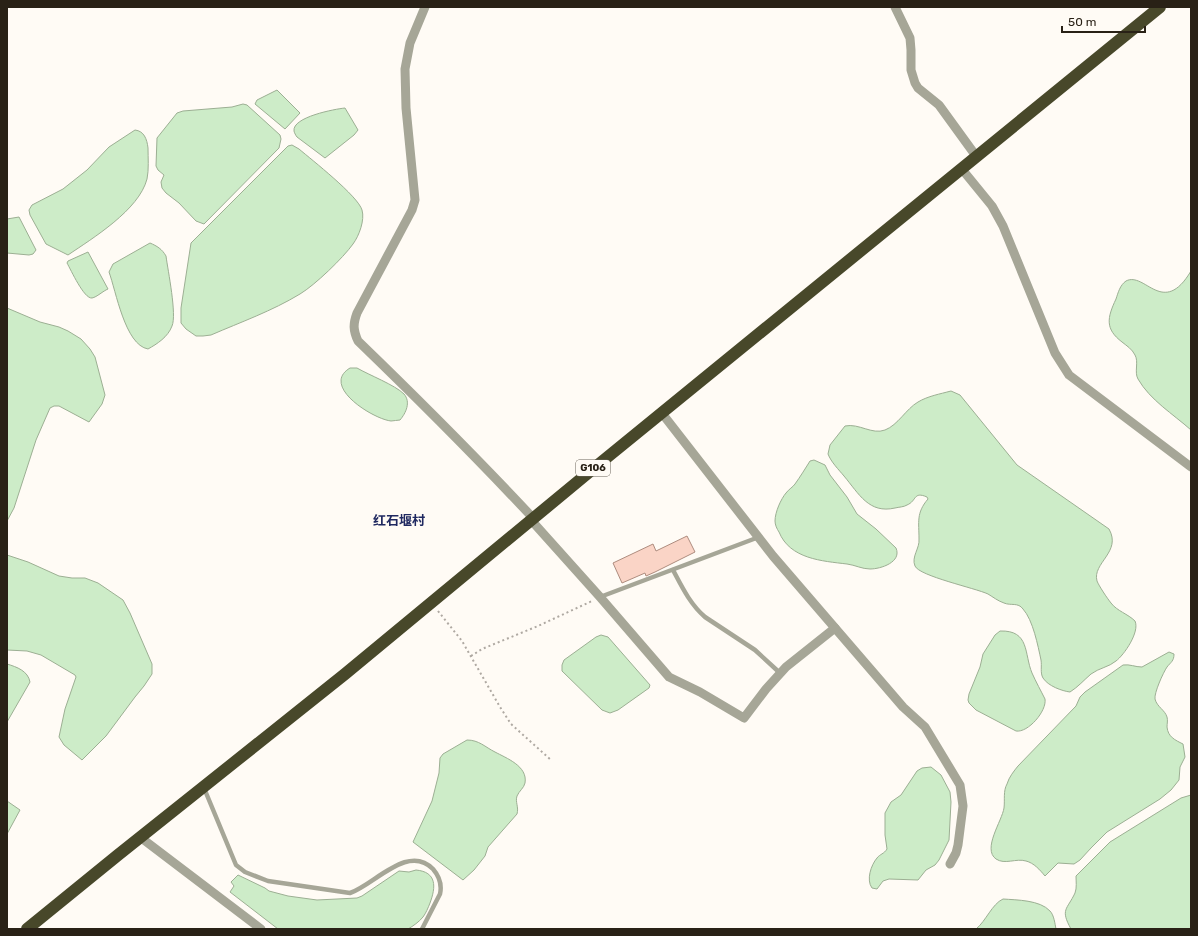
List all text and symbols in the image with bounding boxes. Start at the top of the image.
scale bar [1062,8,1145,34]
text: 50 m [1068,15,1096,29]
road number: G106 [576,460,610,476]
district label: 红石堰村 [373,513,425,528]

